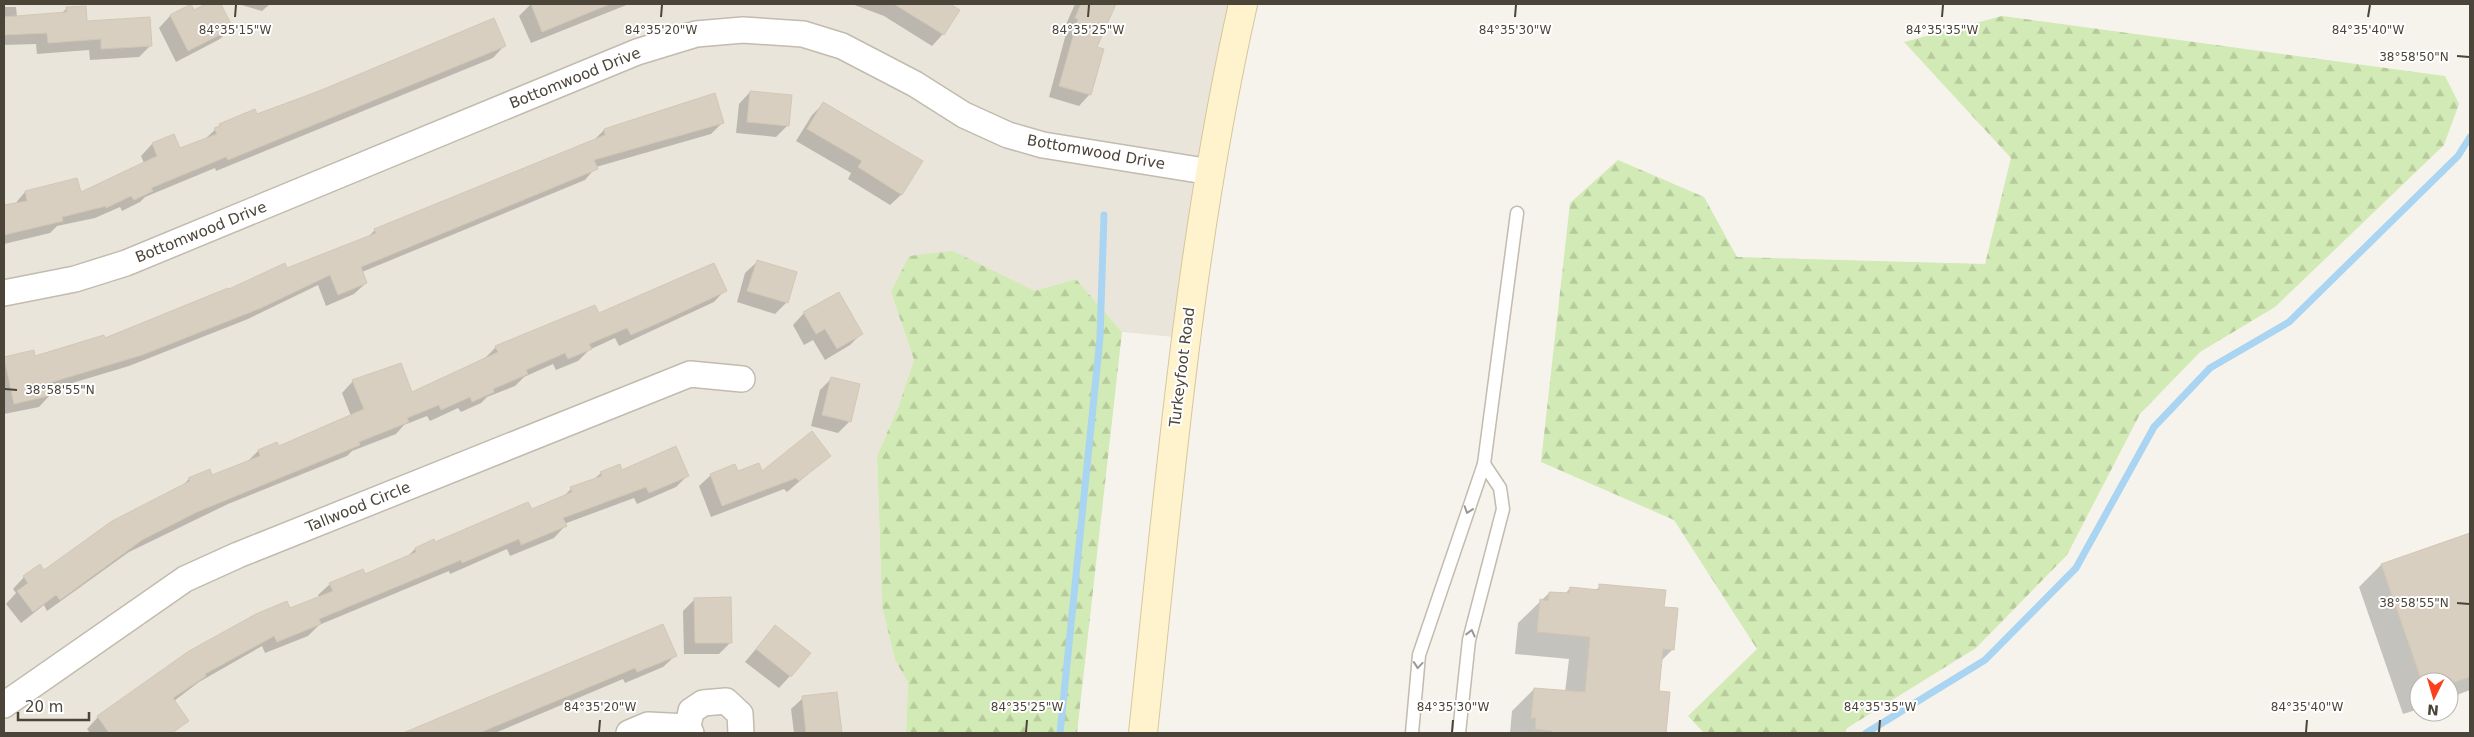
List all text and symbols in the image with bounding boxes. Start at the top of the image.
text: 84°35'15"W [199,23,271,37]
text: 84°35'20"W [625,23,697,37]
text: 84°35'25"W [1052,23,1124,37]
text: 84°35'30"W [1479,23,1551,37]
text: 84°35'35"W [1906,23,1978,37]
text: 84°35'40"W [2332,23,2404,37]
street label: Bottomwood Drive [507,43,643,113]
text: 38°58'50"N [2379,50,2449,64]
street label: Bottomwood Drive [1026,131,1166,173]
street label: Bottomwood Drive [133,197,269,267]
street label: Turkeyfoot Road [1166,306,1198,429]
text: 38°58'55"N [25,383,95,397]
street label: Tallwood Circle [302,478,413,537]
one-way arrow [1464,506,1474,514]
text: 38°58'55"N [2379,596,2449,610]
one-way arrow [1466,629,1476,637]
one-way arrow [1413,661,1424,669]
north arrow [2409,672,2459,722]
scale bar [18,690,89,722]
text: 20 m [25,698,63,716]
text: 84°35'20"W [564,700,636,714]
text: 84°35'25"W [991,700,1063,714]
text: 84°35'30"W [1417,700,1489,714]
text: 84°35'35"W [1844,700,1916,714]
text: 84°35'40"W [2271,700,2343,714]
text: N [2426,701,2439,718]

